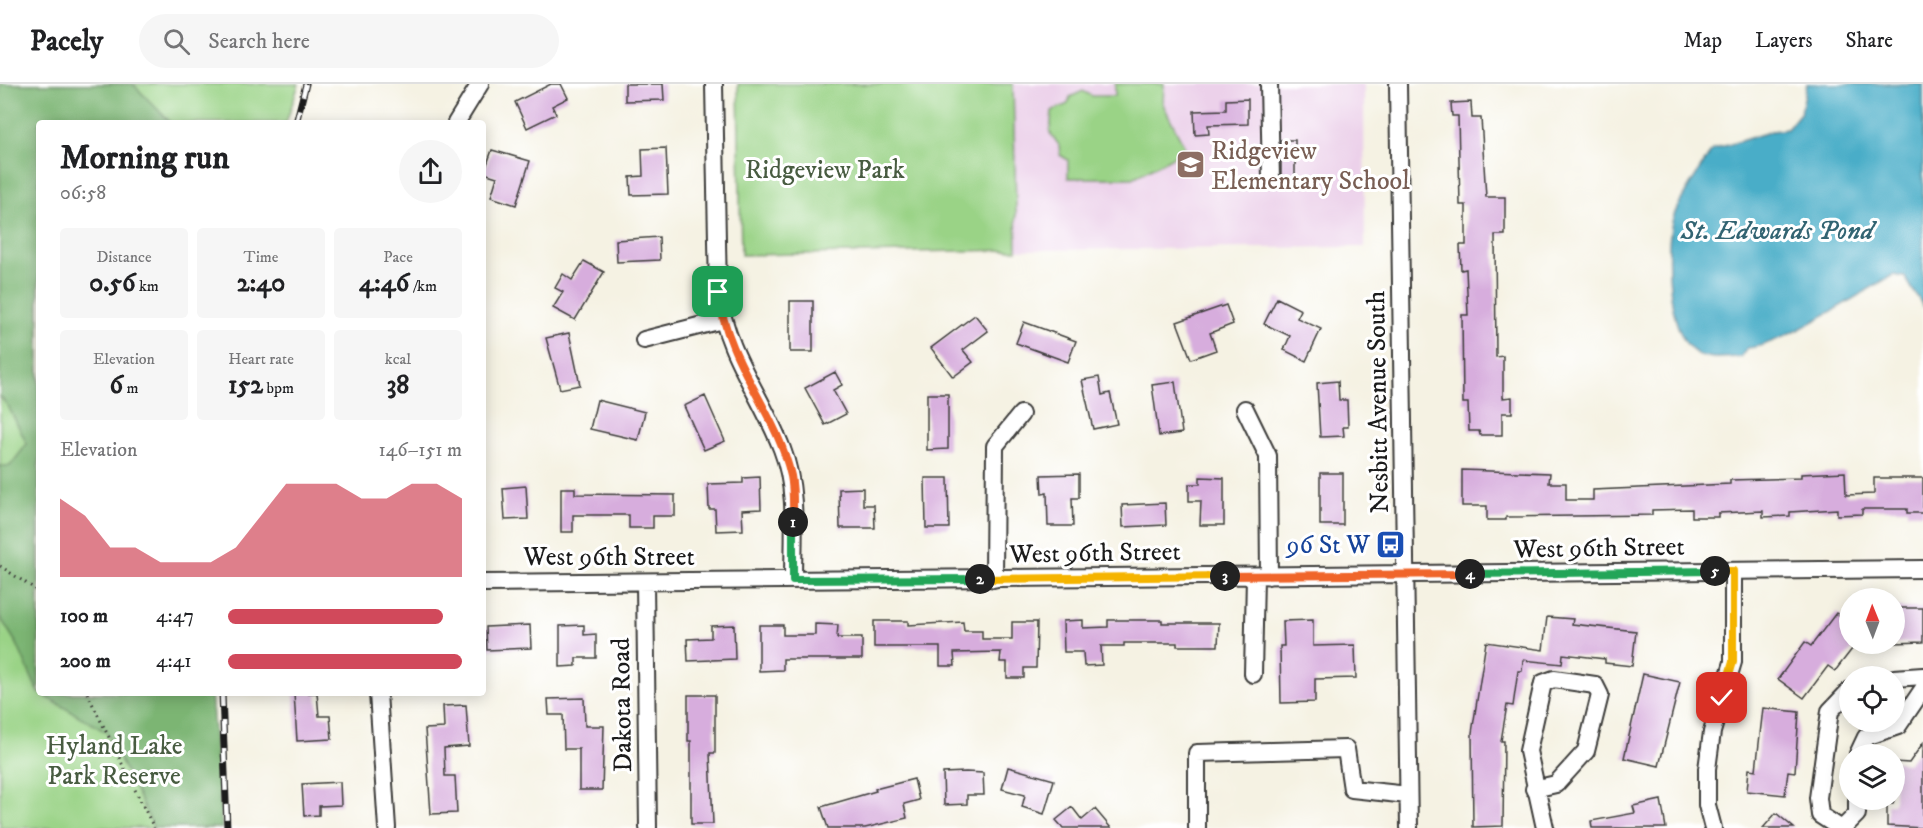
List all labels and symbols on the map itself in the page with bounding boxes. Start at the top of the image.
place label: Ridgeview Elementary School [1211,135,1410,198]
school or university icon: Ridgeview Elementary School [1174,149,1206,181]
park label: Ridgeview Park [745,154,905,187]
water label: St. Edwards Pond [1680,214,1878,248]
pin [692,266,743,317]
street label: Nesbitt Avenue South [1360,290,1397,514]
pin: 1 [778,507,808,537]
bus stop icon: 96 St W [1375,528,1407,560]
place label: 96 St W [1285,529,1371,562]
street label: West 96th Street [1512,531,1685,567]
street label: West 96th Street [1008,536,1181,572]
street label: West 96th Street [522,541,695,574]
pin: 5 [1700,556,1730,586]
pin: 4 [1455,559,1485,589]
pin: 3 [1210,561,1240,591]
pin: 2 [965,564,995,594]
north arrow [1839,588,1905,654]
street label: Dakota Road [605,637,640,773]
pin [1696,672,1747,723]
park label: Hyland Lake Park Reserve [45,730,183,793]

